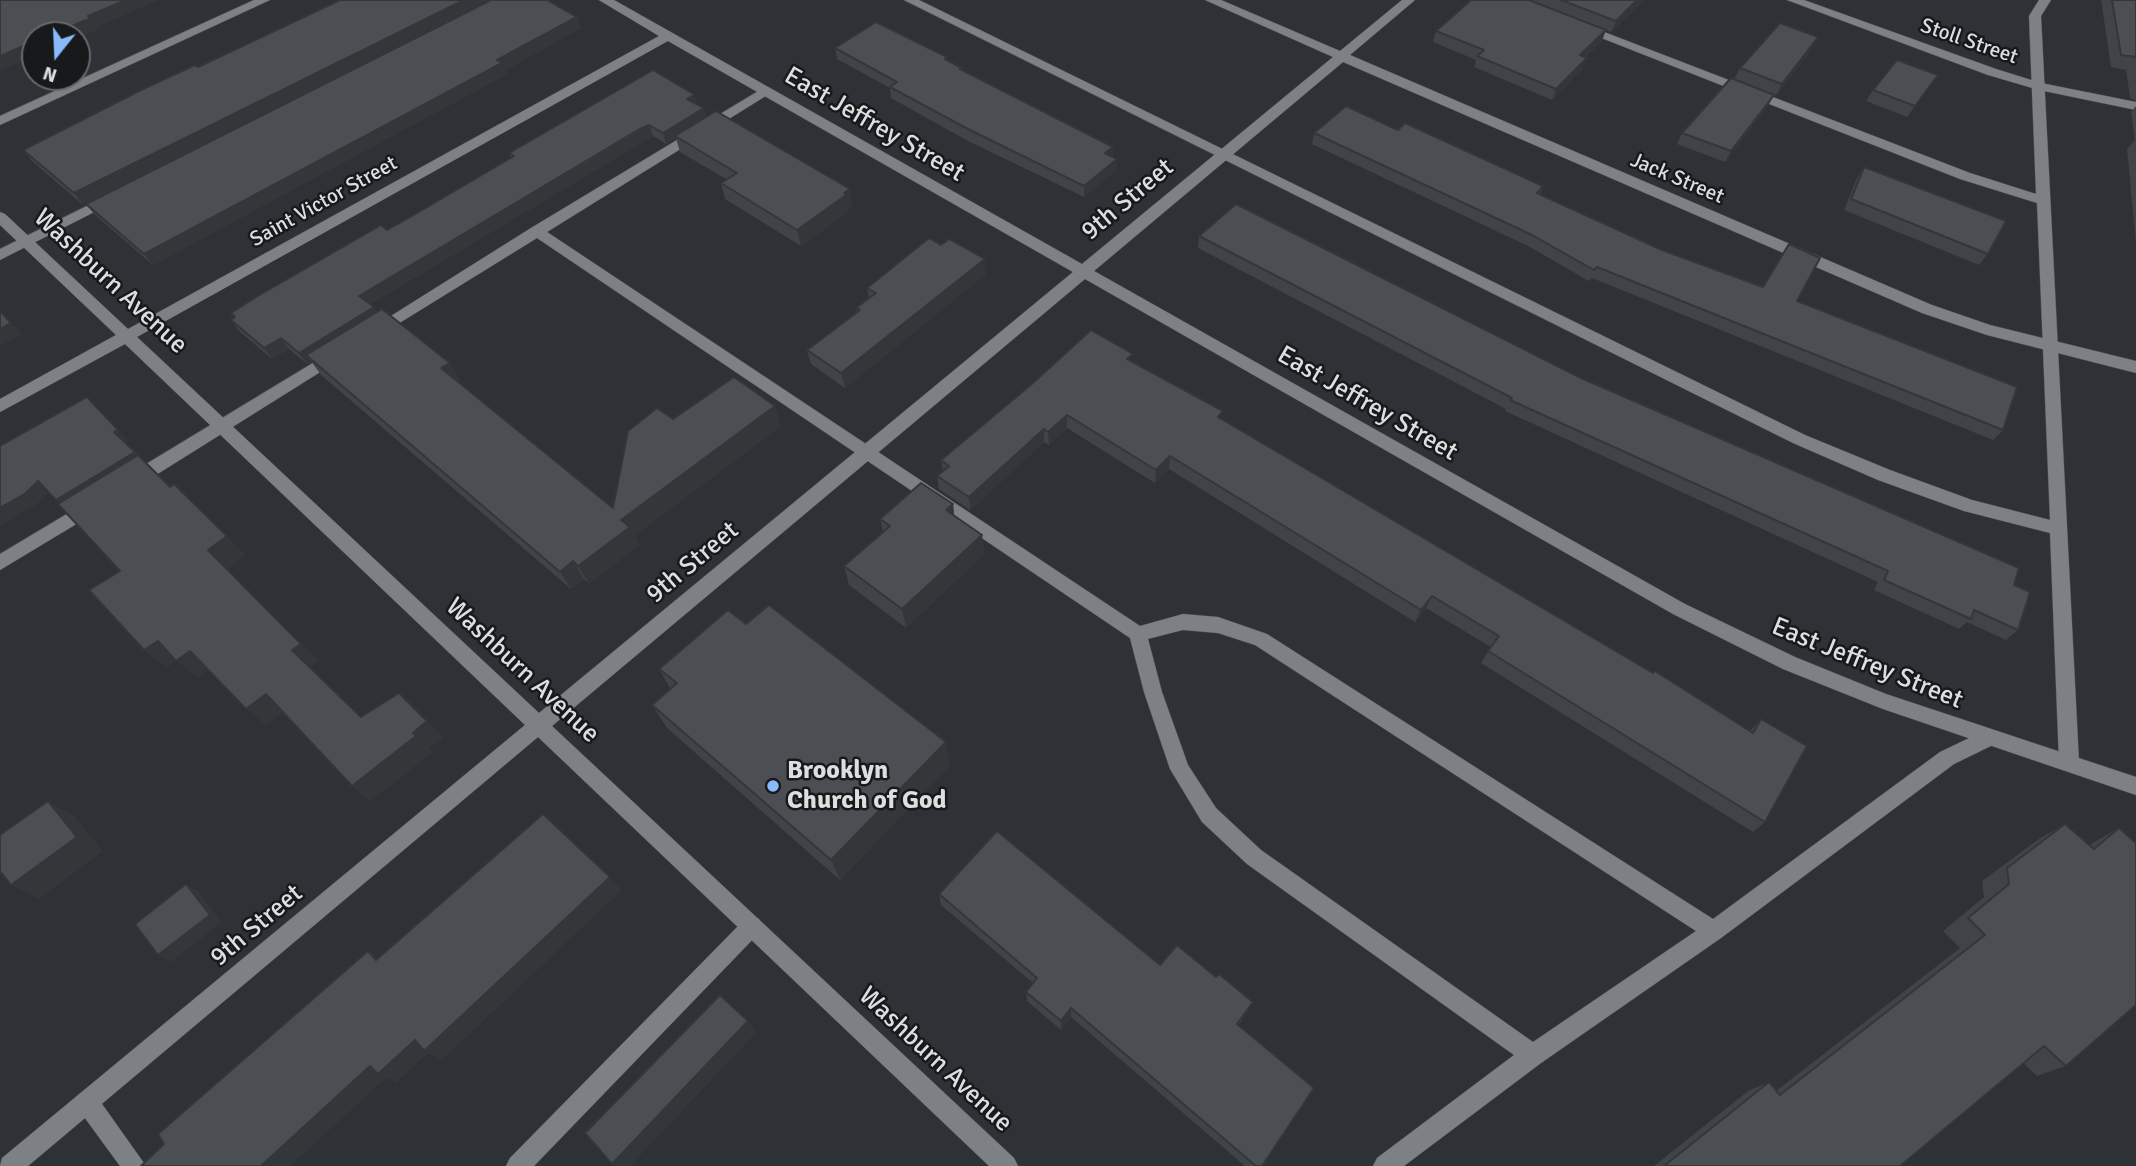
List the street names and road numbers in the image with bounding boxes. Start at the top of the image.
street label: Stoll Street [1917,14,2021,70]
street label: East Jeffrey Street [778,61,970,189]
street label: Jack Street [1626,148,1728,210]
street label: Saint Victor Street [246,151,402,253]
street label: 9th Street [1076,152,1180,248]
street label: Washburn Avenue [27,203,193,361]
street label: East Jeffrey Street [1271,340,1463,468]
street label: 9th Street [641,515,745,611]
street label: Washburn Avenue [439,592,605,750]
street label: East Jeffrey Street [1767,612,1967,716]
street label: 9th Street [205,878,309,974]
street label: Washburn Avenue [852,981,1018,1139]

